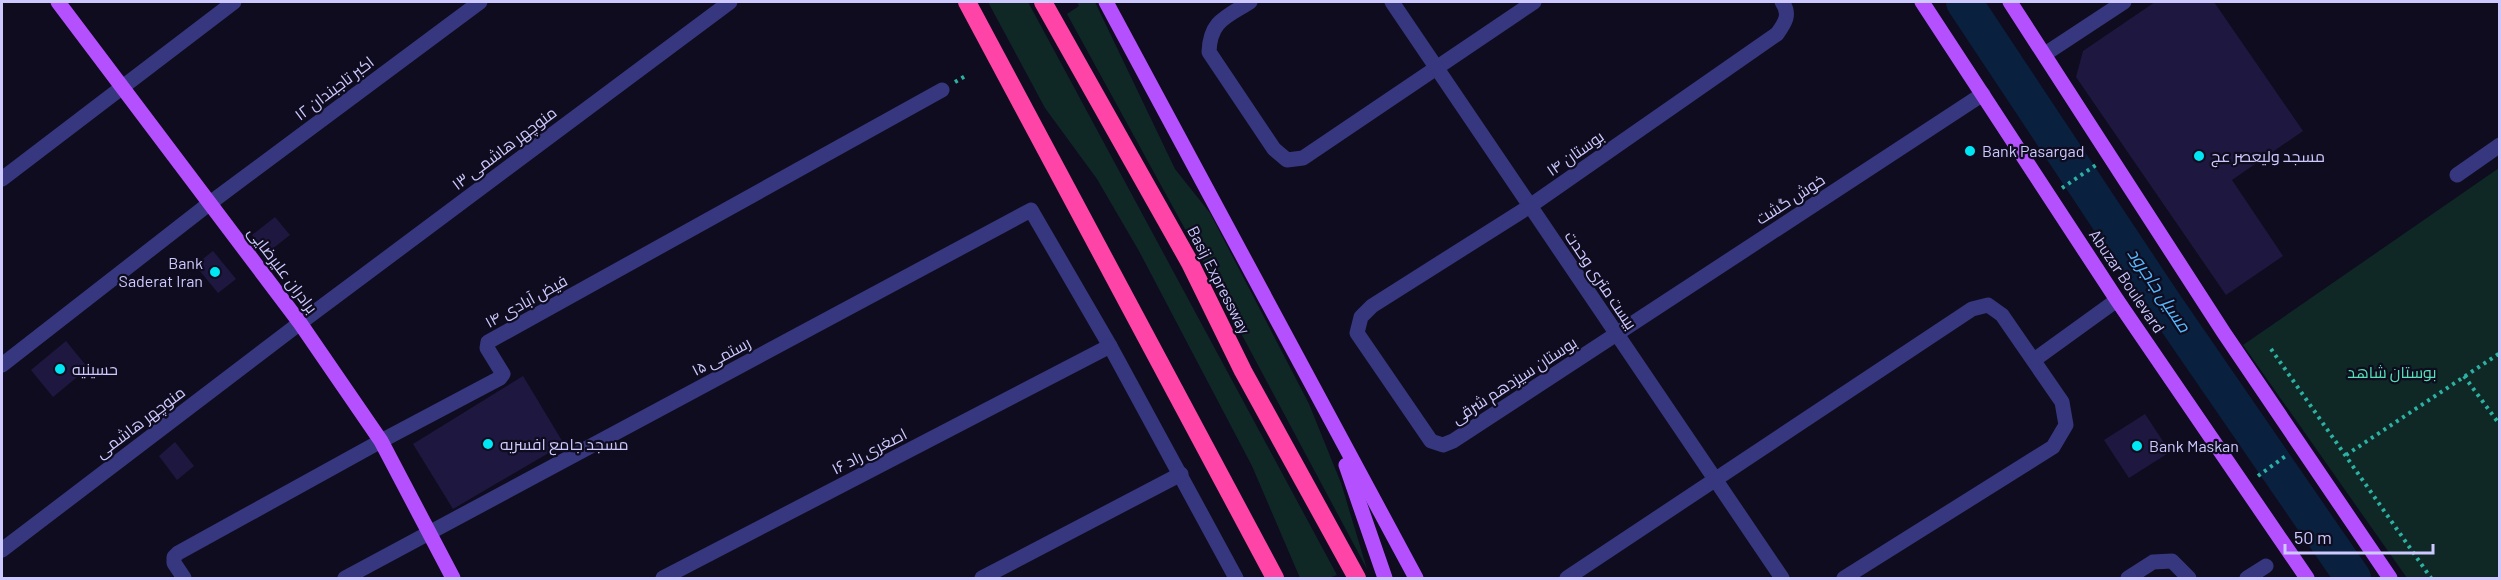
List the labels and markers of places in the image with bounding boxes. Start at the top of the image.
place label: Bank Pasargad [1982,141,2085,160]
marker: Bank Pasargad [1963,144,1977,158]
place label: مسجد ولیعصر عج [2211,146,2325,168]
marker: مسجد ولیعصر عج [2192,149,2206,163]
place label: Bank Saderat Iran [119,253,203,290]
marker: Bank Saderat Iran [208,265,222,279]
place label: حسینیه [72,359,118,379]
marker: حسینیه [53,362,67,376]
place label: مسجد جامع افسریه [500,434,628,456]
place label: Bank Maskan [2149,436,2239,455]
marker: مسجد جامع افسریه [481,437,495,451]
marker: Bank Maskan [2130,439,2144,453]

